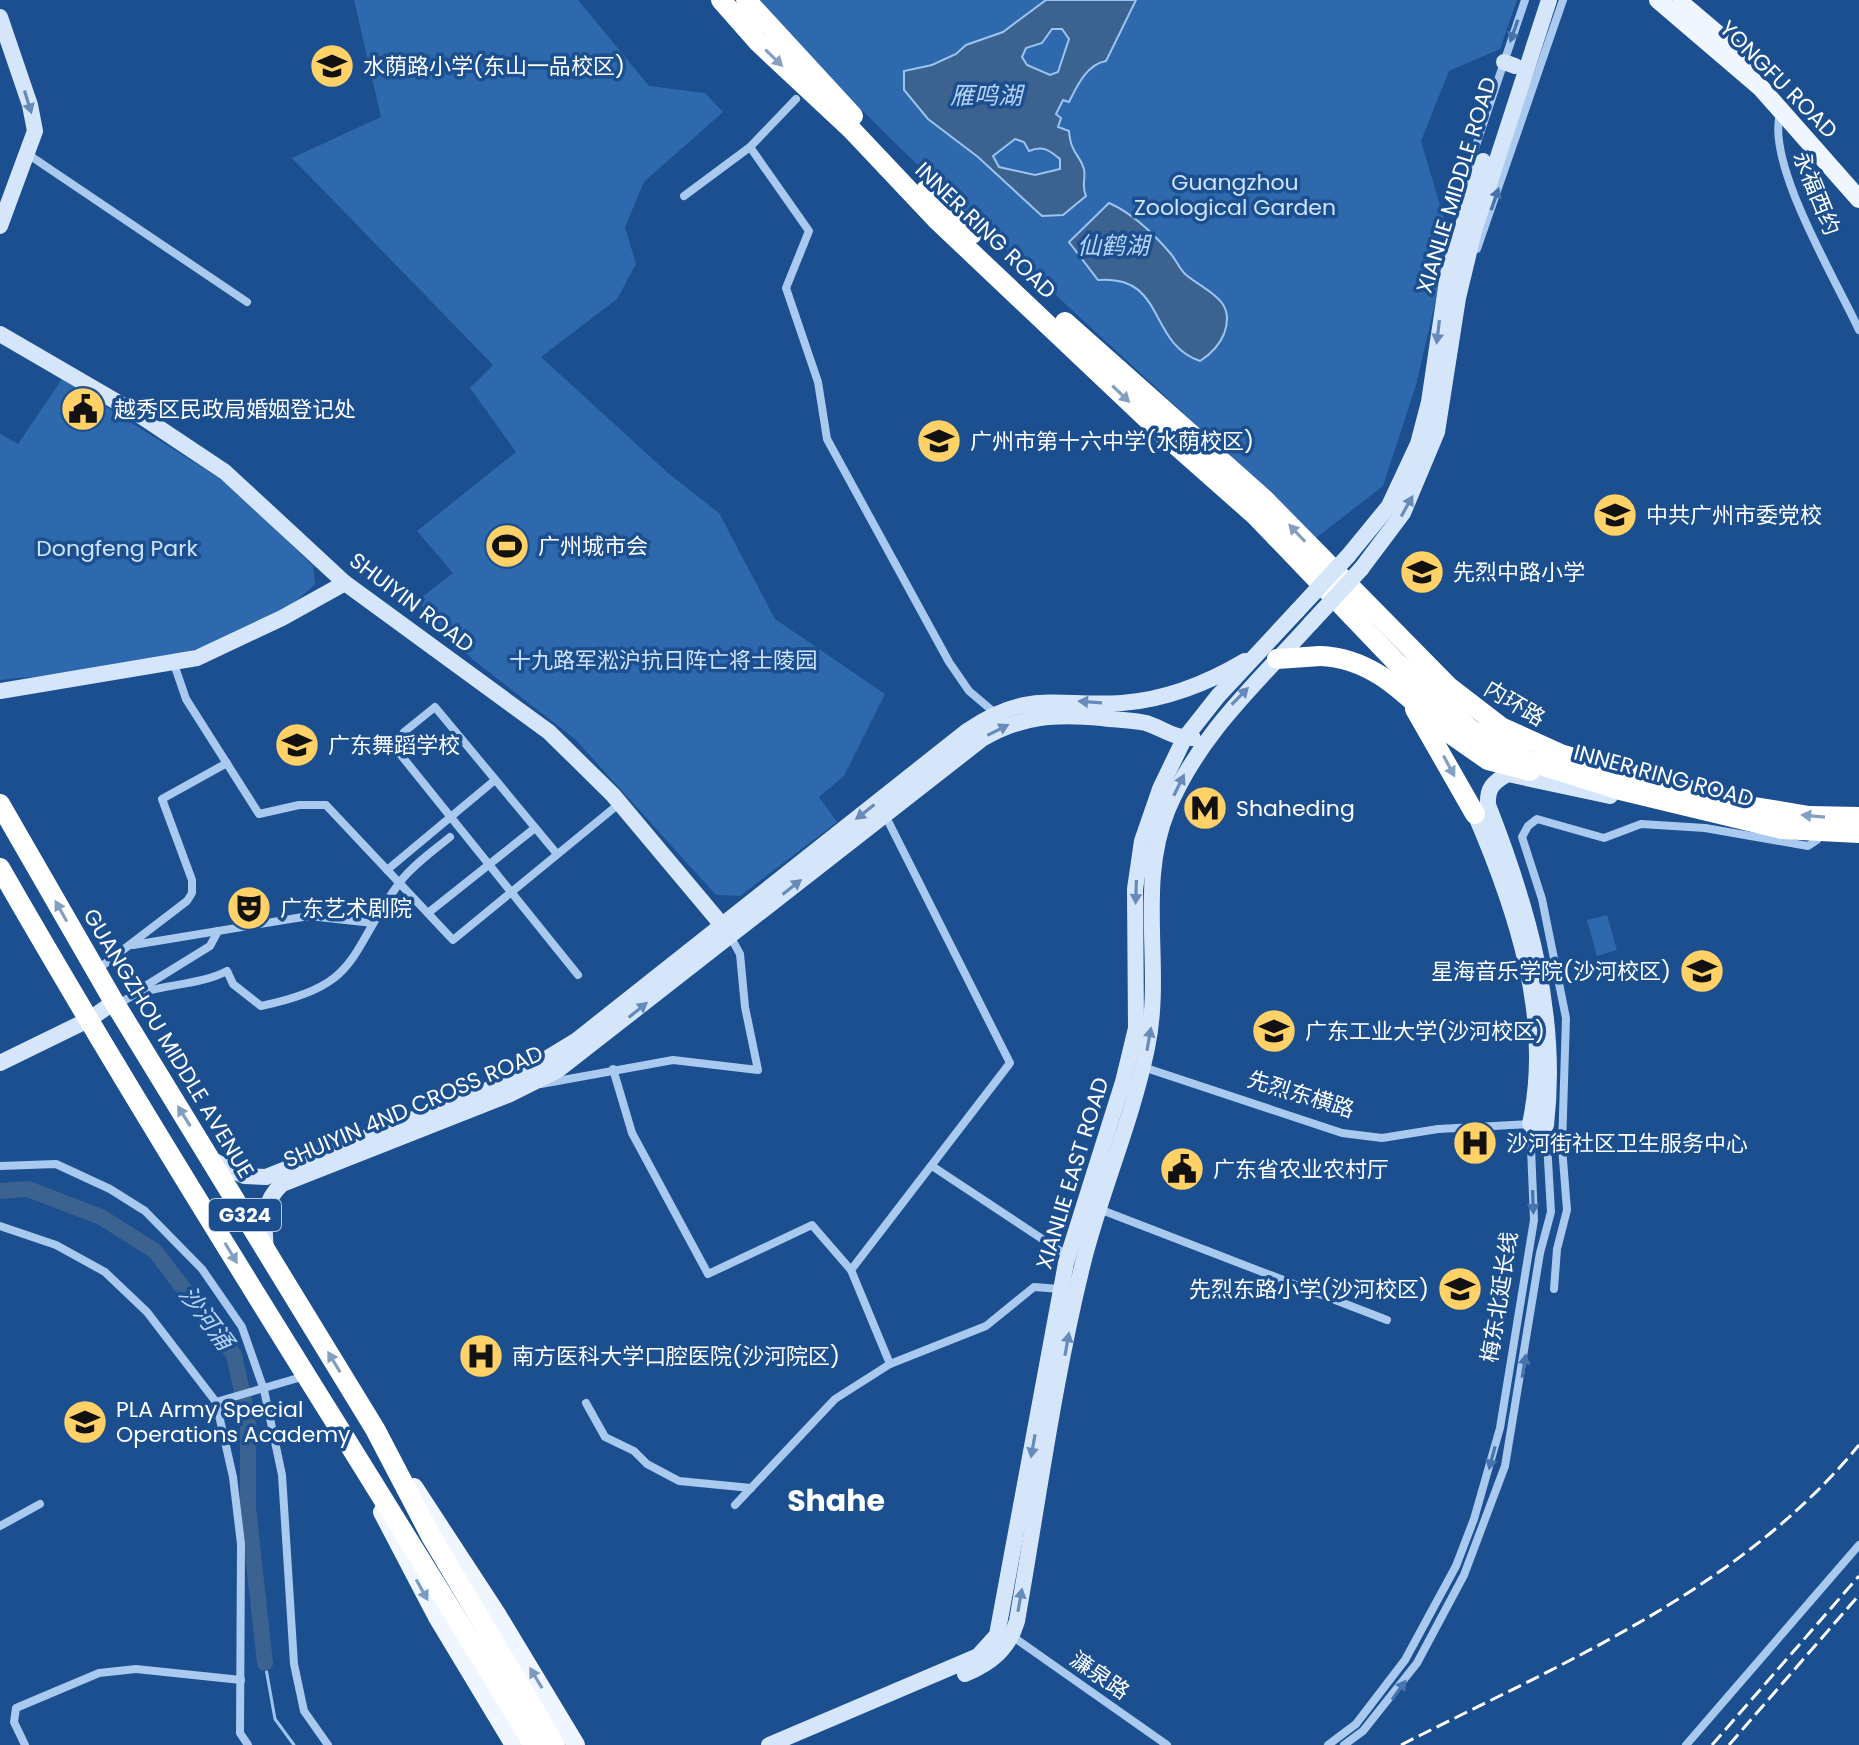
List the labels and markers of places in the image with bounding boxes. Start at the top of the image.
school or university icon: 水荫路小学(东山一品校区) [308,42,356,90]
place label: 水荫路小学(东山一品校区) [363,51,625,82]
public building icon: 越秀区民政局婚姻登记处 [59,385,107,433]
place label: 越秀区民政局婚姻登记处 [114,394,356,425]
school or university icon: 广州市第十六中学(水荫校区) [915,417,963,465]
place label: 广州市第十六中学(水荫校区) [970,426,1254,457]
school or university icon: 中共广州市委党校 [1591,491,1639,539]
place label: 中共广州市委党校 [1646,500,1822,531]
sports icon: 广州城市会 [483,522,531,570]
place label: 广州城市会 [538,531,648,562]
school or university icon: 先烈中路小学 [1398,548,1446,596]
place label: 先烈中路小学 [1453,557,1585,588]
school or university icon: 广东舞蹈学校 [273,721,321,769]
place label: 广东舞蹈学校 [328,730,460,761]
metro station icon: Shaheding [1181,784,1229,832]
place label: Shaheding [1236,793,1355,824]
theatre icon: 广东艺术剧院 [225,884,273,932]
place label: 广东艺术剧院 [280,893,412,924]
school or university icon: 星海音乐学院(沙河校区) [1678,947,1726,995]
place label: 星海音乐学院(沙河校区) [1431,956,1671,987]
school or university icon: 广东工业大学(沙河校区) [1250,1007,1298,1055]
place label: 广东工业大学(沙河校区) [1305,1016,1545,1047]
hospital icon: 沙河街社区卫生服务中心 [1451,1119,1499,1167]
place label: 沙河街社区卫生服务中心 [1506,1128,1748,1159]
public building icon: 广东省农业农村厅 [1158,1145,1206,1193]
place label: 广东省农业农村厅 [1213,1154,1389,1185]
school or university icon: 先烈东路小学(沙河校区) [1436,1265,1484,1313]
place label: 先烈东路小学(沙河校区) [1189,1274,1429,1305]
hospital icon: 南方医科大学口腔医院(沙河院区) [457,1332,505,1380]
place label: 南方医科大学口腔医院(沙河院区) [512,1341,840,1372]
place label: PLA Army Special Operations Academy [116,1394,351,1450]
school or university icon: PLA Army Special Operations Academy [61,1398,109,1446]

